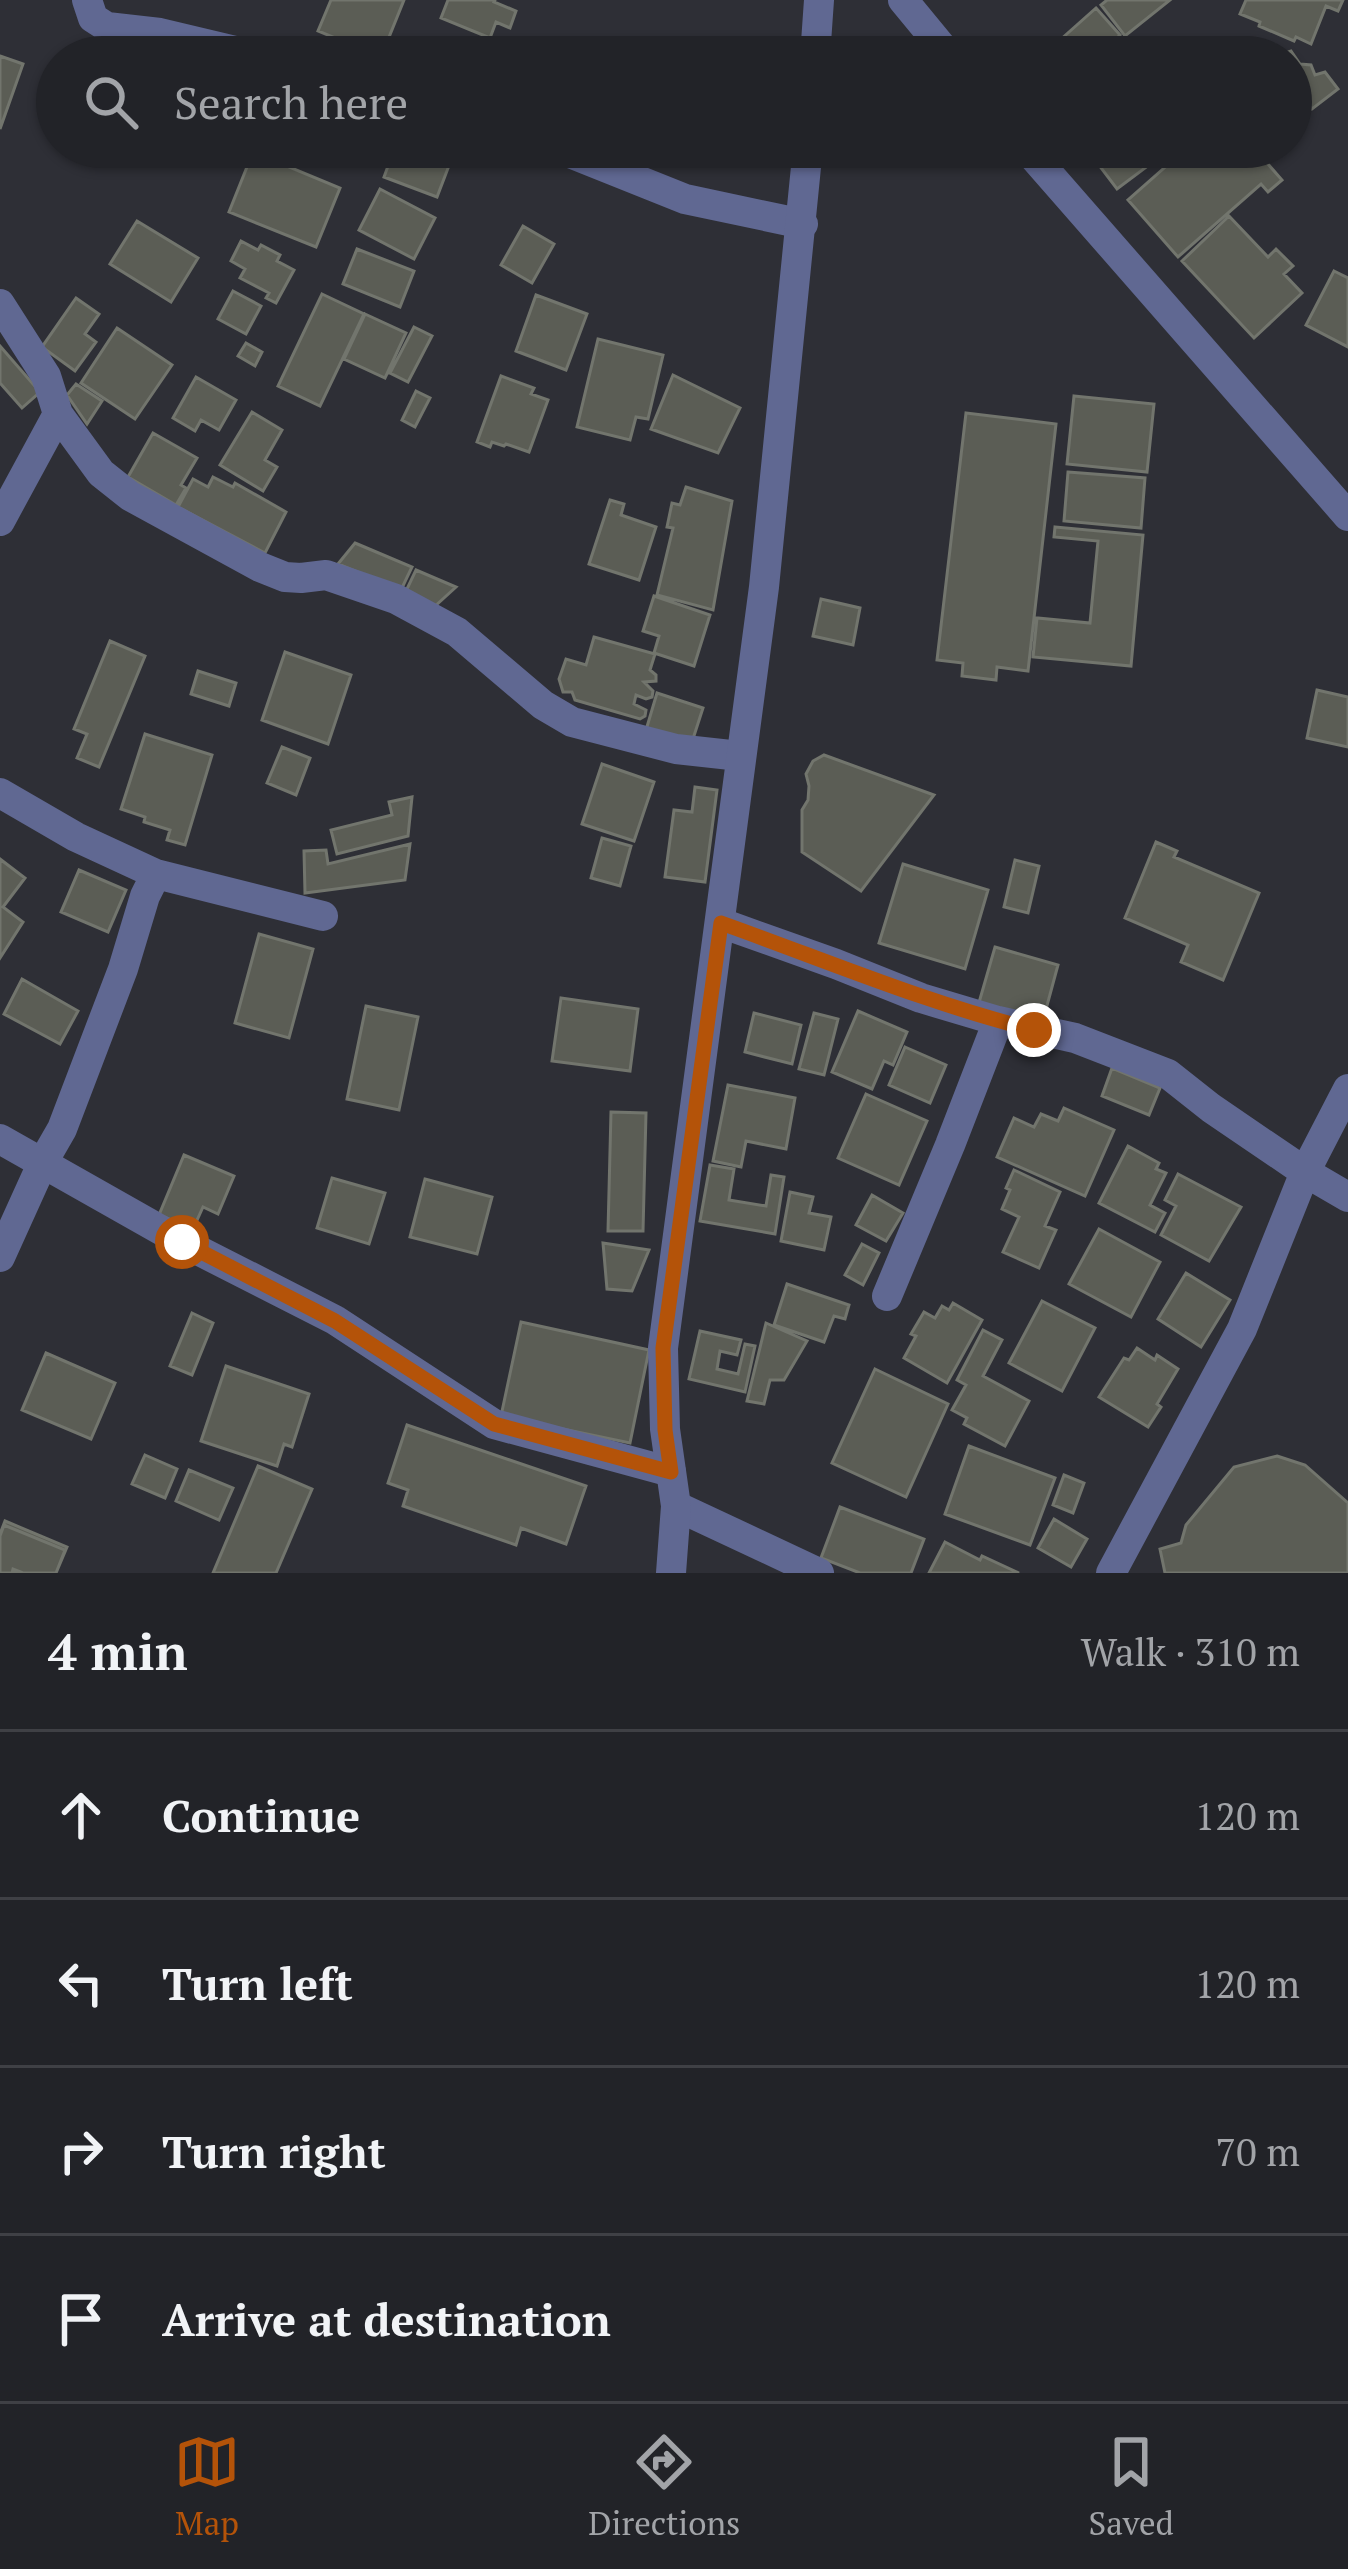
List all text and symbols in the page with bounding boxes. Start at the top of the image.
search box [36,36,1312,168]
icon: search [78,69,144,135]
text: Search here [174,72,408,132]
route end [1007,1003,1061,1057]
route start [155,1215,209,1269]
text: 4 min [48,1617,188,1685]
text: Walk · 310 m [1081,1625,1300,1677]
icon: ahead [48,1782,114,1848]
text: Continue [162,1785,360,1845]
text: 120 m [1195,1789,1300,1841]
icon: left [48,1950,114,2016]
text: Turn left [162,1953,353,2013]
text: 120 m [1195,1957,1300,2009]
icon: right [48,2118,114,2184]
text: Turn right [162,2121,386,2181]
text: 70 m [1215,2125,1300,2177]
icon: arrive [48,2286,114,2352]
text: Arrive at destination [162,2289,611,2349]
tab: Map [174,2429,240,2544]
tab: Directions [588,2429,740,2544]
tab: Saved [1089,2429,1174,2544]

